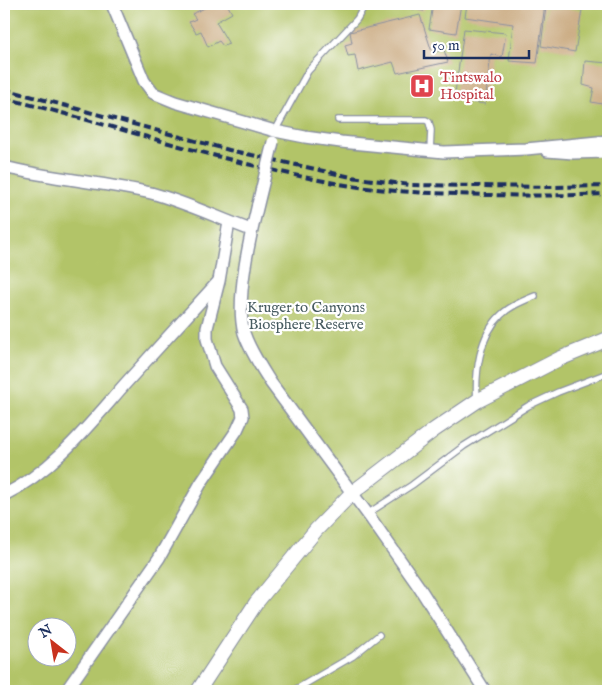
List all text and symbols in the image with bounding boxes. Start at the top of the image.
scale bar [424,28,530,60]
text: 50 m [432,36,460,55]
place label: Tintswalo Hospital [440,68,502,104]
hospital icon: Tintswalo Hospital [409,73,435,99]
park label: Kruger to Canyons Biosphere Reserve [247,298,365,334]
north arrow [28,618,78,668]
text: N [35,621,56,643]

